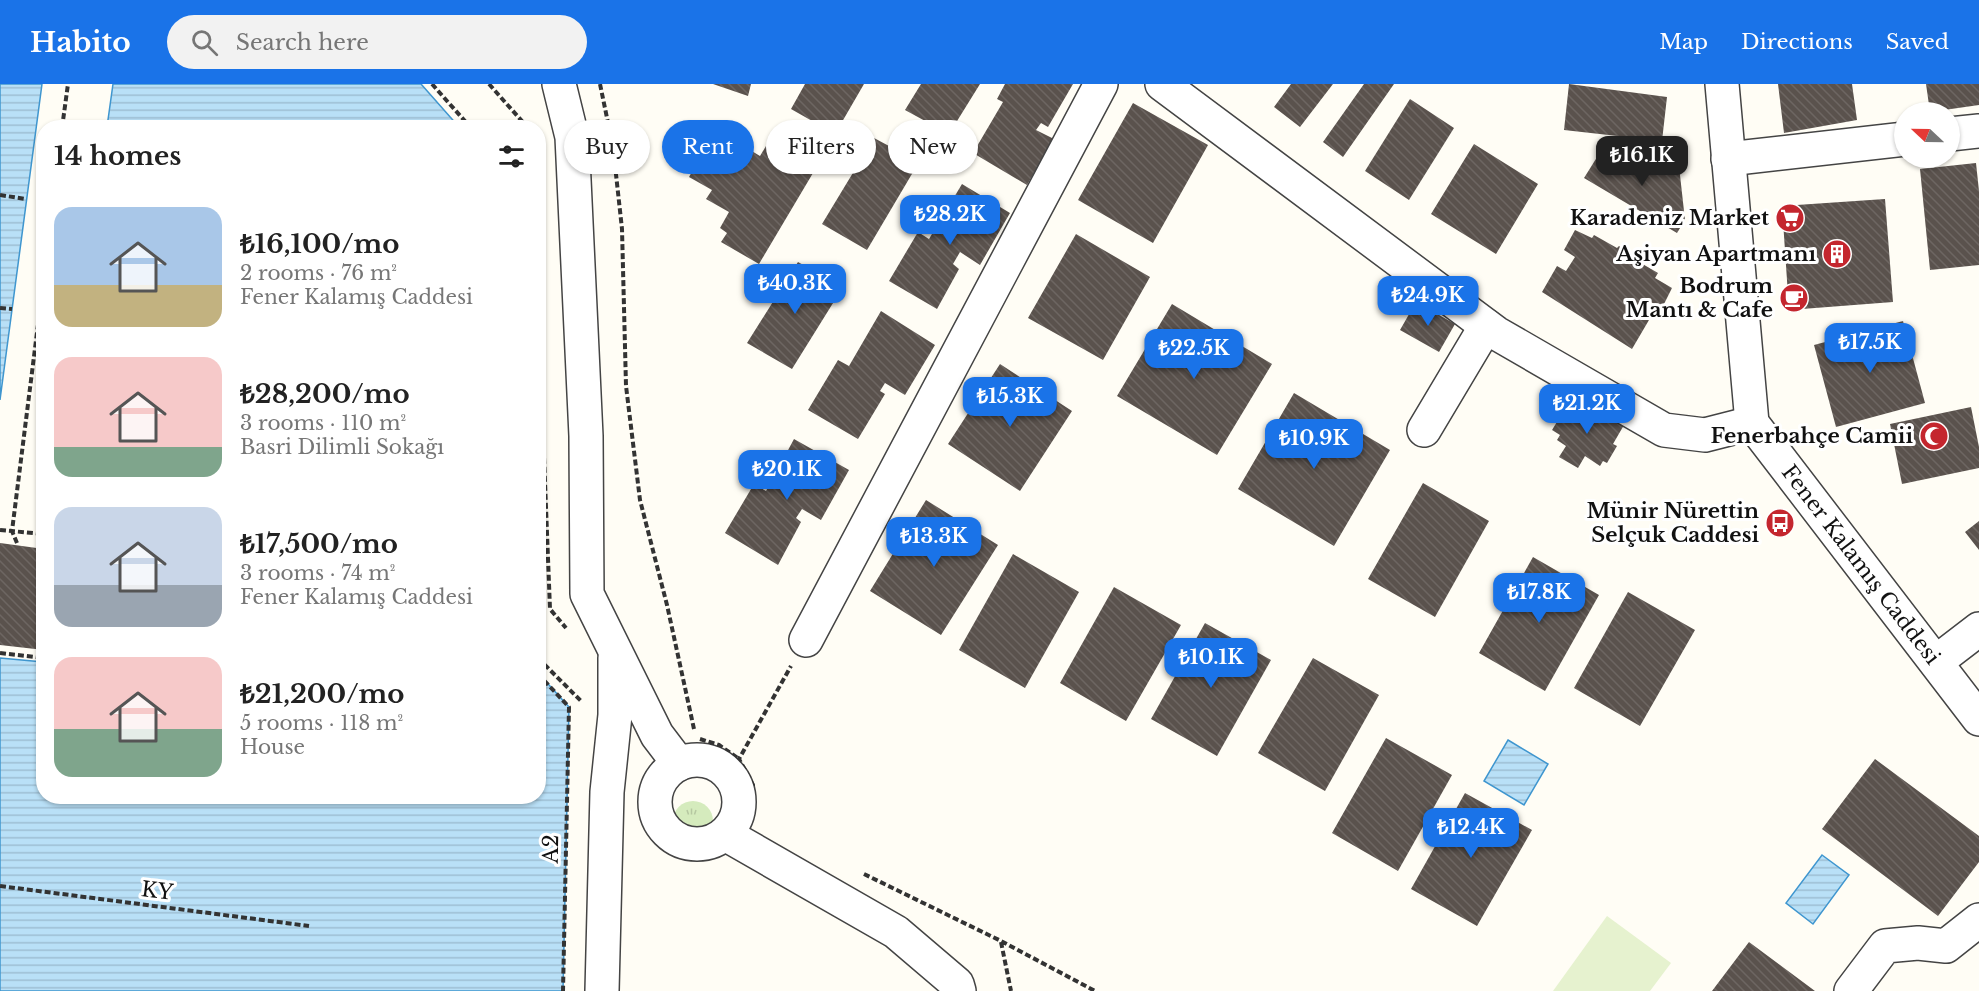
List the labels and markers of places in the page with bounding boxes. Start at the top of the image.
pin: ₺16.1K [1593,136,1691,187]
pin: ₺28.2K [901,195,999,246]
supermarket icon: Karadeniz Market [1774,202,1806,234]
place label: Karadeniz Market [1570,205,1769,231]
building icon: Aşiyan Apartmanı [1821,238,1853,270]
place label: Aşiyan Apartmanı [1615,241,1816,267]
pin: ₺40.3K [746,264,844,315]
place label: Bodrum Mantı & Cafe [1626,273,1773,323]
pin: ₺24.9K [1379,276,1477,327]
cafe icon: Bodrum Mantı & Cafe [1778,282,1810,314]
pin: ₺17.5K [1821,323,1919,374]
pin: ₺22.5K [1145,329,1243,380]
pin: ₺15.3K [961,377,1059,428]
pin: ₺21.2K [1538,384,1636,435]
pin: ₺10.9K [1265,419,1363,470]
mosque icon: Fenerbahçe Camii [1918,420,1950,452]
place label: Fenerbahçe Camii [1710,423,1913,449]
pin: ₺20.1K [738,450,836,501]
place label: Münir Nürettin Selçuk Caddesi [1586,498,1759,548]
bus stop icon: Münir Nürettin Selçuk Caddesi [1764,507,1796,539]
pin: ₺13.3K [885,517,983,568]
pin: ₺17.8K [1490,573,1588,624]
pin: ₺10.1K [1162,638,1260,689]
pin: ₺12.4K [1422,808,1520,859]

